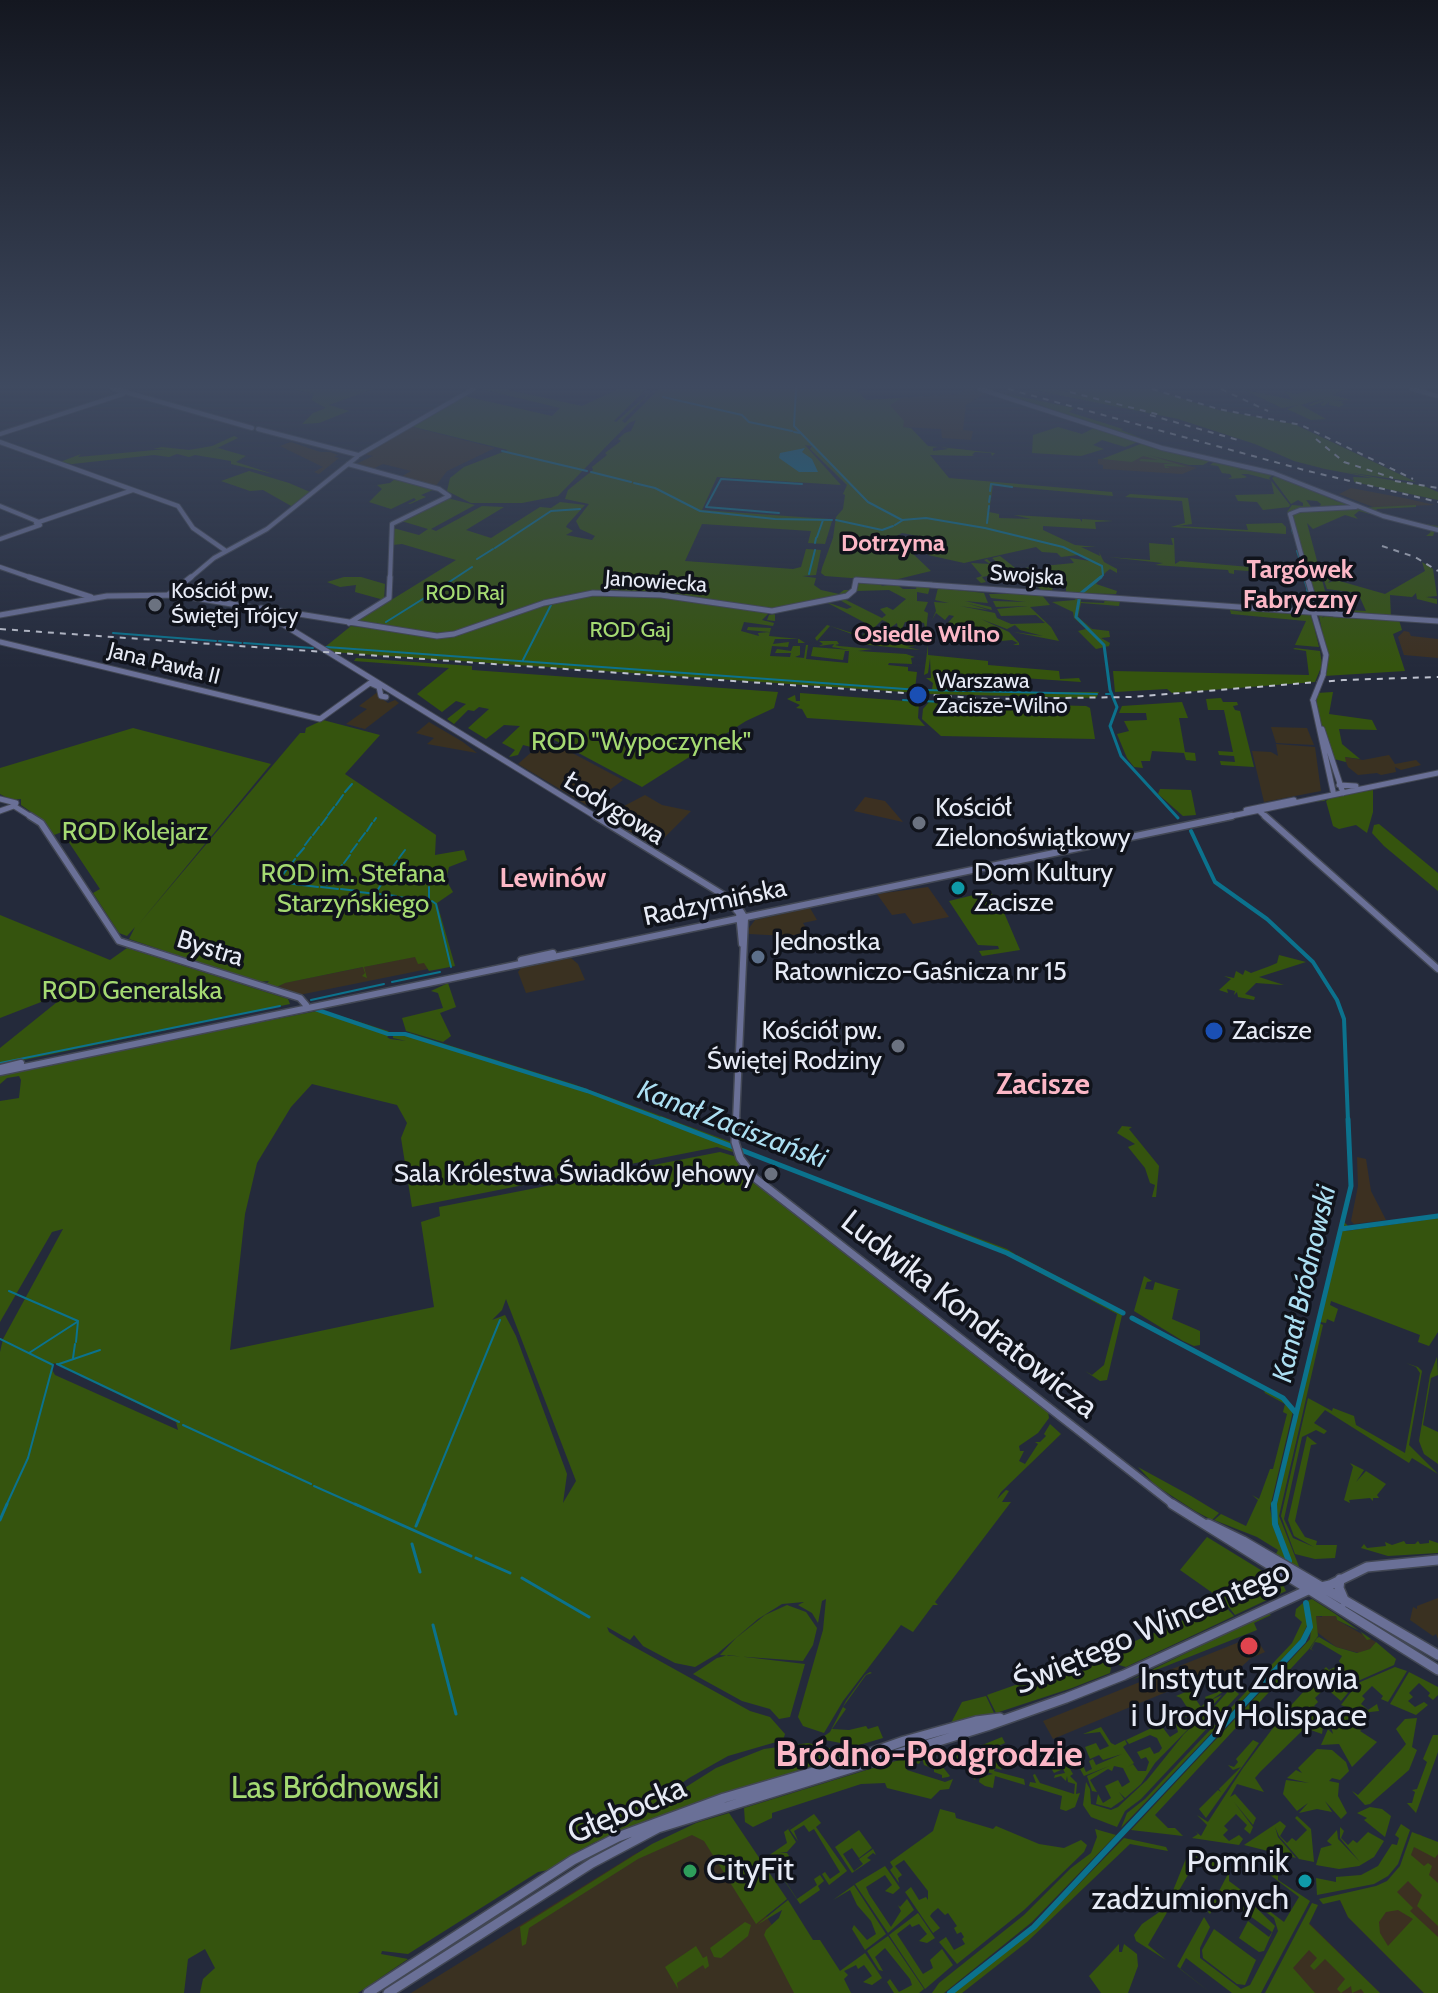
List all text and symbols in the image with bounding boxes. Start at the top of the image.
district label: Dotrzyma [841,530,945,558]
district label: Targówek Fabryczny [1243,554,1357,616]
street label: Swojska [989,560,1065,592]
street label: Janowiecka [604,565,708,599]
place label: Kościół pw. Świętej Trójcy [171,579,298,630]
park label: ROD Raj [425,581,505,607]
marker: Kościół pw. Świętej Trójcy [146,596,164,614]
park label: ROD Gaj [589,618,671,644]
district label: Osiedle Wilno [854,621,1000,649]
street label: Jana Pawła II [105,637,223,691]
place label: Warszawa Zacisze-Wilno [936,669,1068,720]
marker: Warszawa Zacisze-Wilno [907,684,929,706]
park label: ROD "Wypoczynek" [531,726,751,758]
street label: Łodygowa [558,766,670,852]
place label: Kościół Zielonoświątkowy [935,792,1131,854]
marker: Kościół Zielonoświątkowy [910,814,928,832]
park label: ROD Kolejarz [62,816,208,848]
place label: Dom Kultury Zacisze [974,857,1113,918]
park label: ROD im. Stefana Starzyńskiego [261,858,445,920]
district label: Lewinów [500,862,606,896]
street label: Radzymińska [641,873,789,933]
marker: Dom Kultury Zacisze [949,879,967,897]
street label: Bystra [173,924,247,974]
place label: Jednostka Ratowniczo-Gaśnicza nr 15 [774,926,1067,988]
marker: Jednostka Ratowniczo-Gaśnicza nr 15 [749,948,767,966]
park label: ROD Generalska [42,975,222,1007]
place label: Kościół pw. Świętej Rodziny [707,1015,882,1076]
place label: Zacisze [1232,1015,1312,1047]
marker: Zacisze [1203,1020,1225,1042]
marker: Kościół pw. Świętej Rodziny [889,1037,907,1055]
district label: Zacisze [996,1067,1090,1103]
water label: Kanał Zaciszański [633,1074,831,1176]
place label: Sala Królestwa Świadków Jehowy [394,1158,755,1190]
marker: Sala Królestwa Świadków Jehowy [762,1165,780,1183]
water label: Kanał Bródnowski [1266,1182,1344,1386]
street label: Ludwika Kondratowicza [833,1203,1105,1427]
street label: Świętego Wincentego [1008,1552,1296,1704]
marker: Instytut Zdrowia i Urody Holispace [1238,1635,1260,1657]
place label: Instytut Zdrowia i Urody Holispace [1131,1661,1367,1736]
district label: Bródno-Podgrodzie [775,1733,1083,1777]
street label: Głębocka [562,1769,692,1853]
park label: Las Bródnowski [231,1770,439,1808]
place label: Pomnik zadżumionych [1091,1844,1289,1919]
place label: CityFit [706,1852,794,1890]
marker: CityFit [681,1862,699,1880]
marker: Pomnik zadżumionych [1296,1872,1314,1890]

